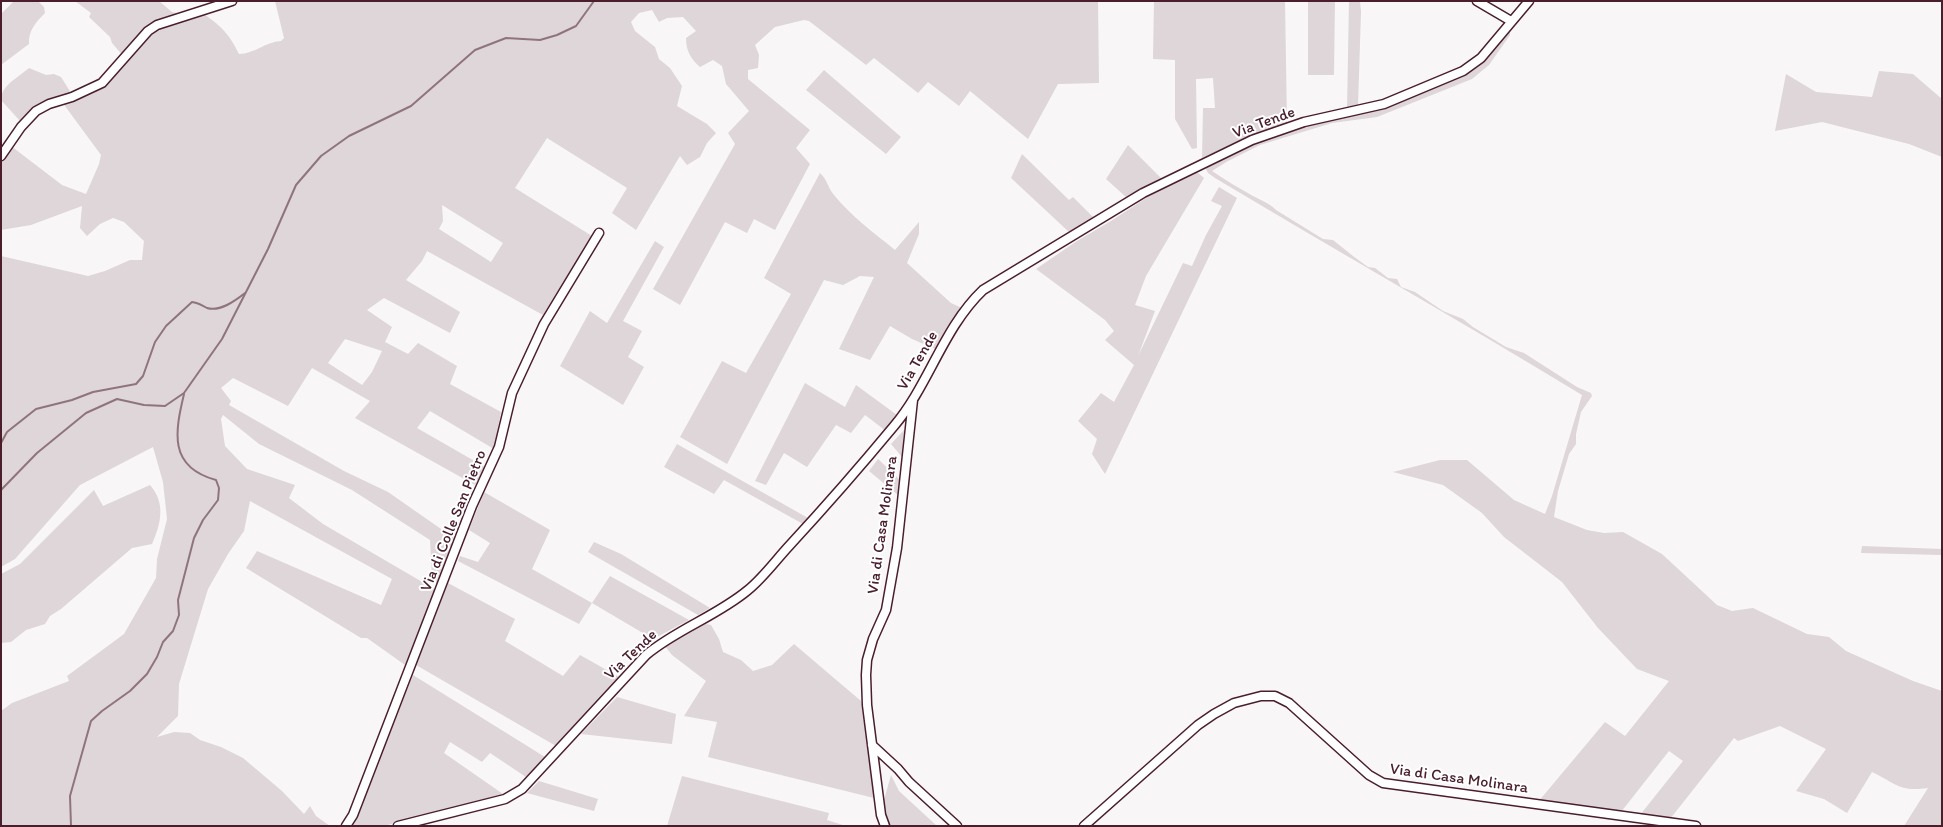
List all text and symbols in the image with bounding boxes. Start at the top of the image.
street label: Via Tende [1230,103,1298,143]
street label: Via Tende [893,328,943,394]
street label: Via di Colle San Pietro [417,447,491,595]
street label: Via di Casa Molinara [864,455,902,595]
street label: Via Tende [601,626,661,684]
street label: Via di Casa Molinara [1389,760,1529,798]

